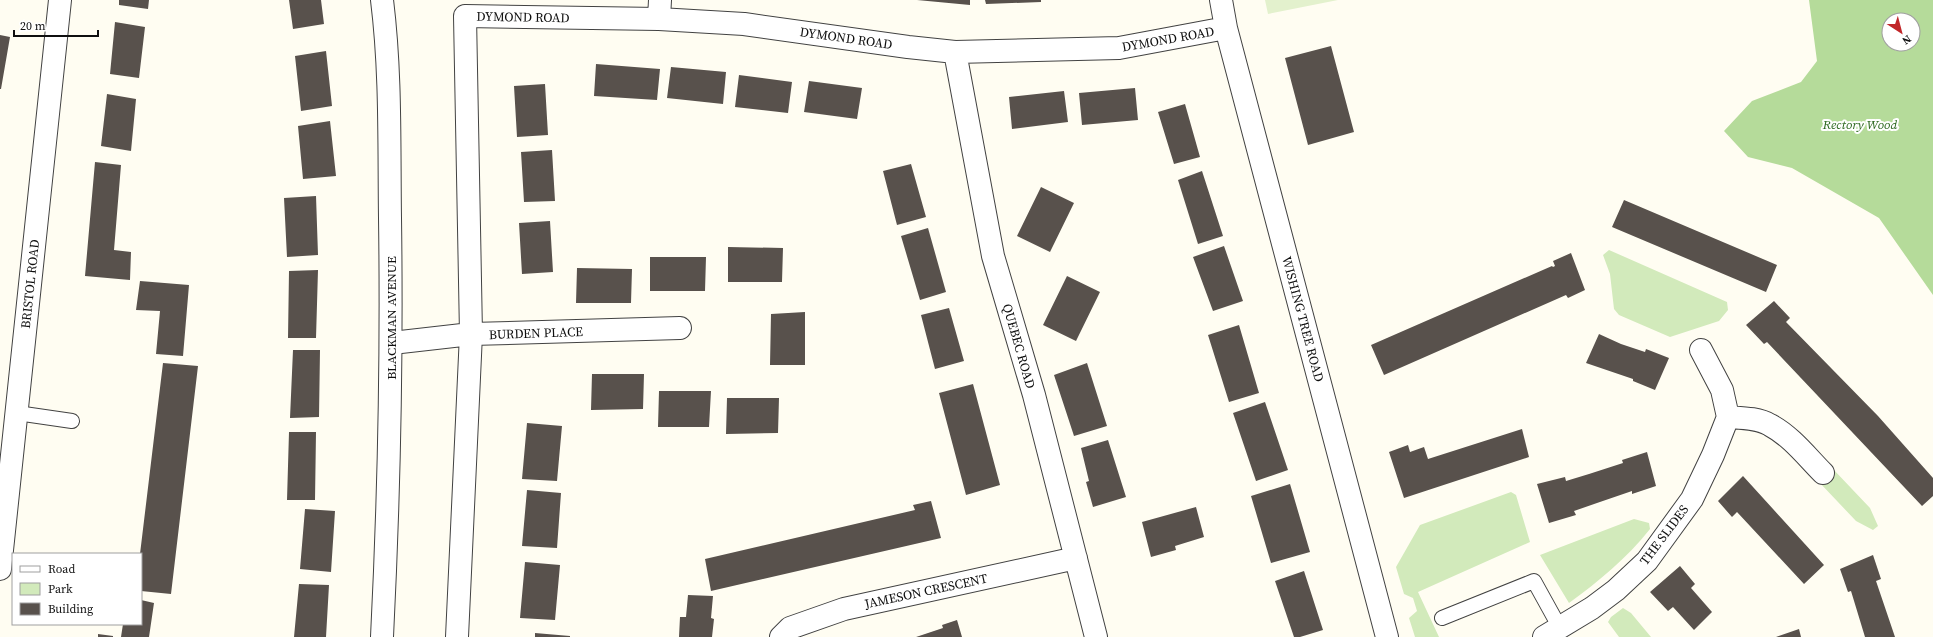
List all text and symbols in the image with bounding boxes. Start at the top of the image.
street label: DYMOND ROAD [476,8,570,26]
scale bar [14,12,98,38]
north arrow [1881,12,1921,52]
text: 20 m [20,18,46,34]
street label: DYMOND ROAD [799,23,893,53]
street label: DYMOND ROAD [1121,23,1215,55]
text: N [1899,31,1914,48]
park label: Rectory Wood [1822,116,1897,133]
street label: BRISTOL ROAD [17,239,43,329]
street label: WISHING TREE ROAD [1278,254,1328,384]
street label: BLACKMAN AVENUE [383,256,400,380]
street label: QUEBEC ROAD [999,302,1039,390]
street label: BURDEN PLACE [489,323,583,343]
street label: THE SLIDES [1636,501,1692,569]
legend [12,553,142,625]
text: Road [48,561,75,577]
street label: JAMESON CRESCENT [862,570,989,613]
text: Park [48,581,73,597]
text: Building [48,601,93,617]

